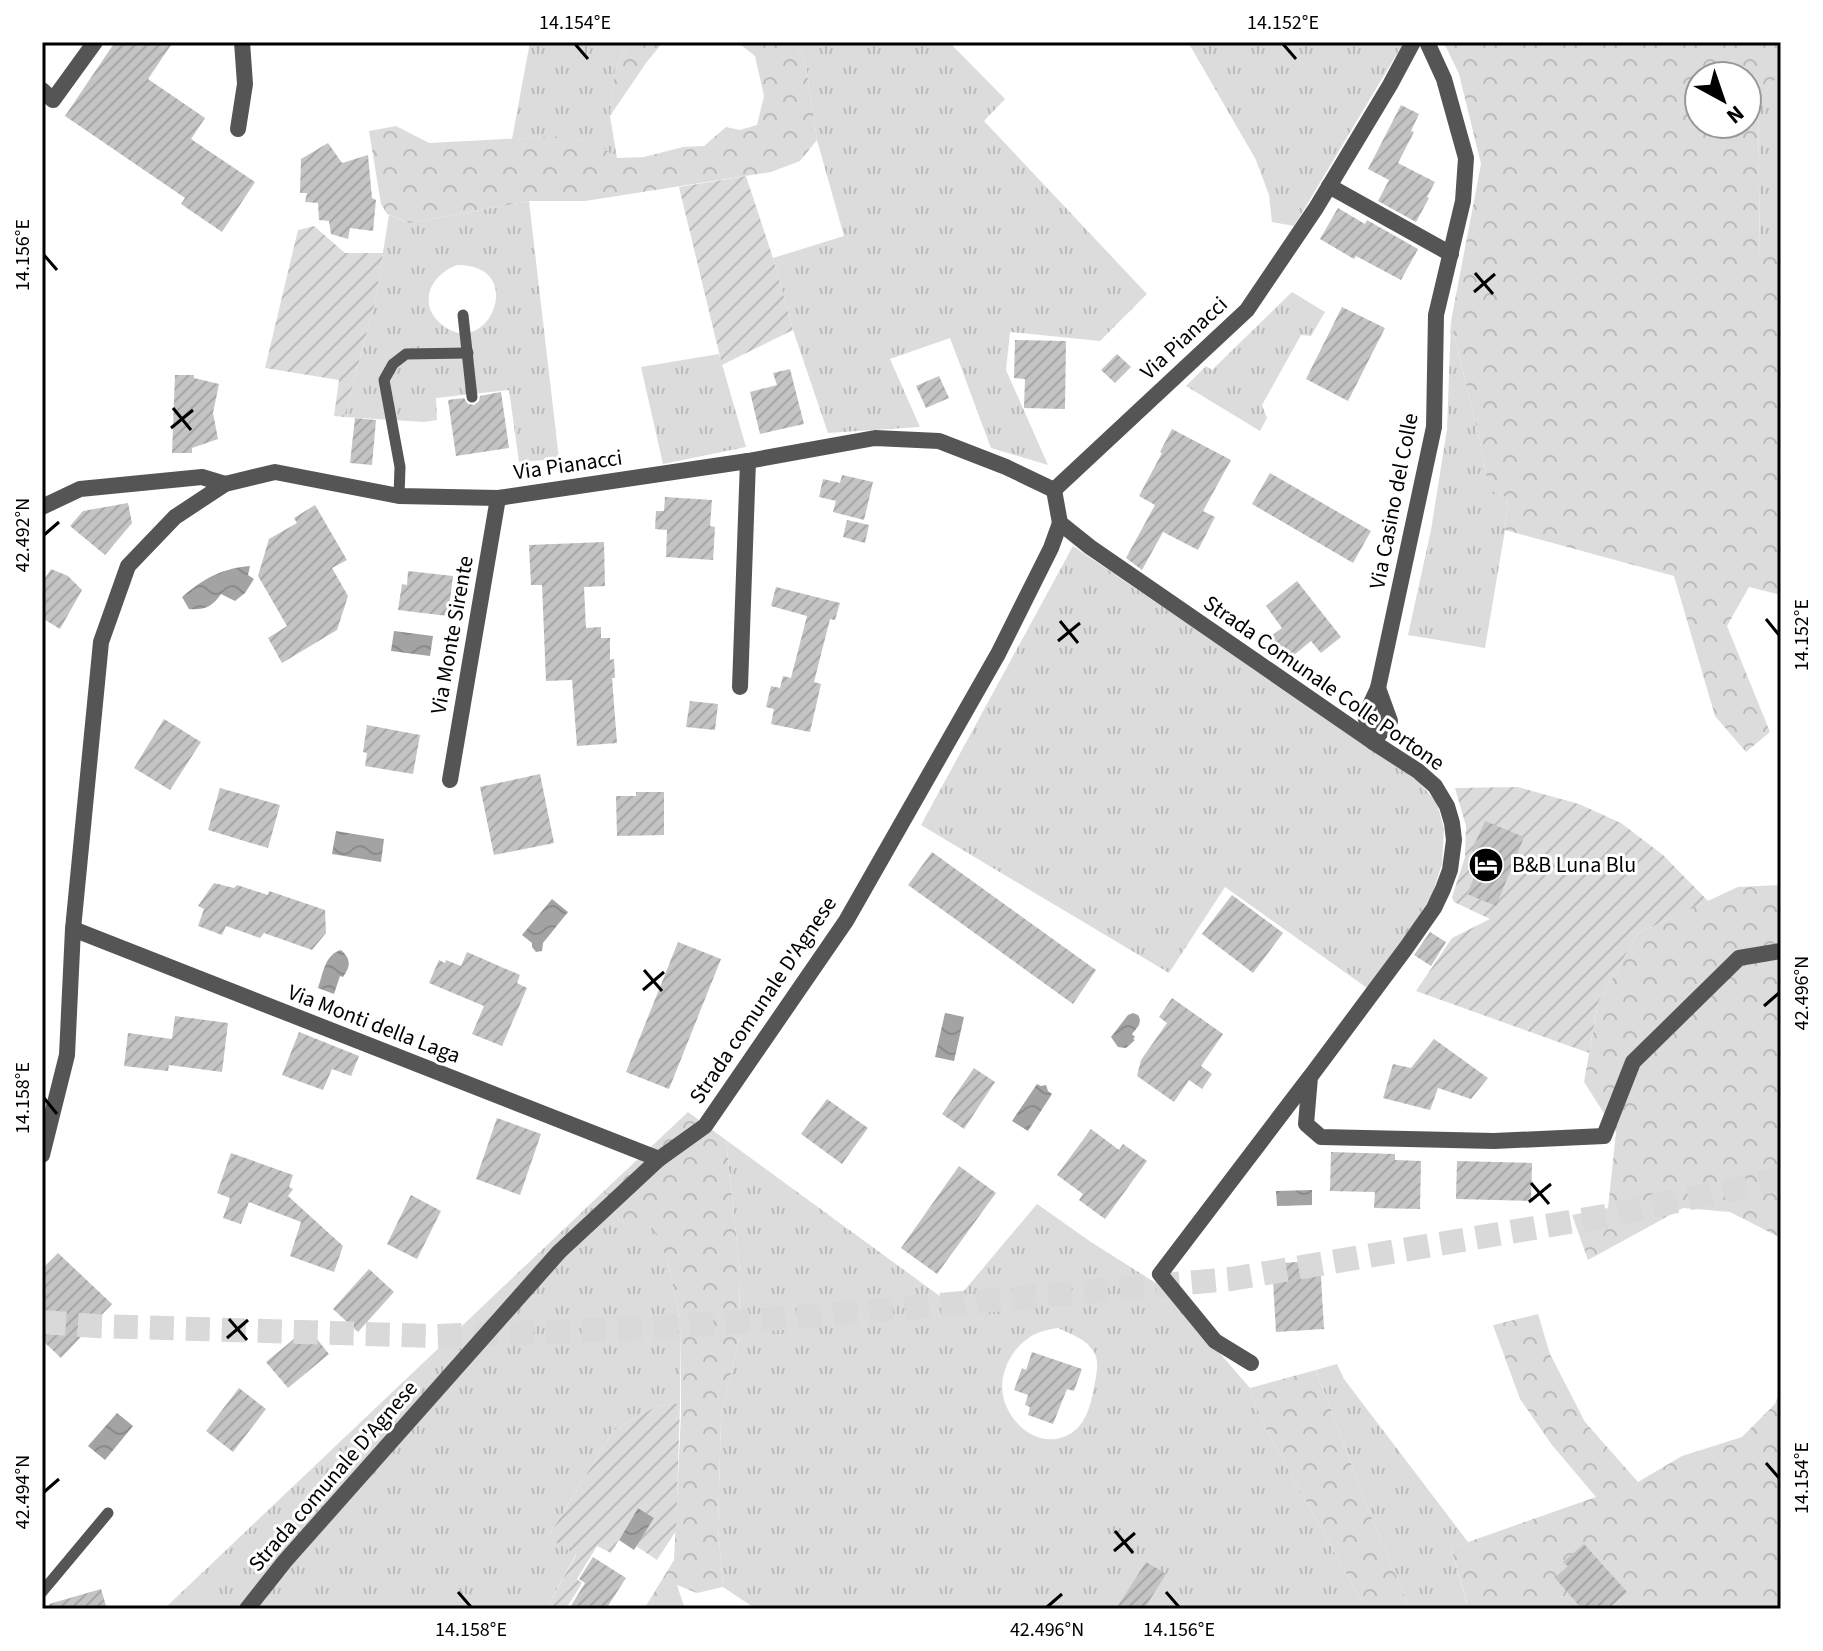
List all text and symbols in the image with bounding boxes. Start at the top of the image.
text: 14.154°E [539,9,611,37]
text: 14.152°E [1247,9,1319,37]
north arrow [1683,60,1763,140]
text: N [1719,98,1751,132]
text: 14.156°E [9,219,37,291]
street label: Via Pianacci [1133,289,1235,387]
street label: Via Casino del Colle [1361,410,1427,592]
street label: Via Pianacci [512,442,624,488]
text: 42.492°N [9,498,37,572]
street label: Via Monte Sirente [422,553,482,717]
street label: Strada Comunale Colle Portone [1197,587,1451,779]
text: 14.152°E [1788,599,1816,671]
hotel icon: B&B Luna Blu [1467,846,1505,884]
place label: B&B Luna Blu [1512,849,1636,881]
street label: Strada comunale D'Agnese [681,890,845,1110]
text: 42.496°N [1788,956,1816,1030]
street label: Via Monti della Laga [283,976,465,1072]
text: 14.158°E [9,1062,37,1134]
street label: Strada comunale D'Agnese [241,1373,425,1579]
text: 14.154°E [1788,1442,1816,1514]
text: 42.494°N [9,1455,37,1529]
text: 14.158°E [435,1616,507,1644]
text: 42.496°N [1010,1616,1084,1644]
text: 14.156°E [1143,1616,1215,1644]

